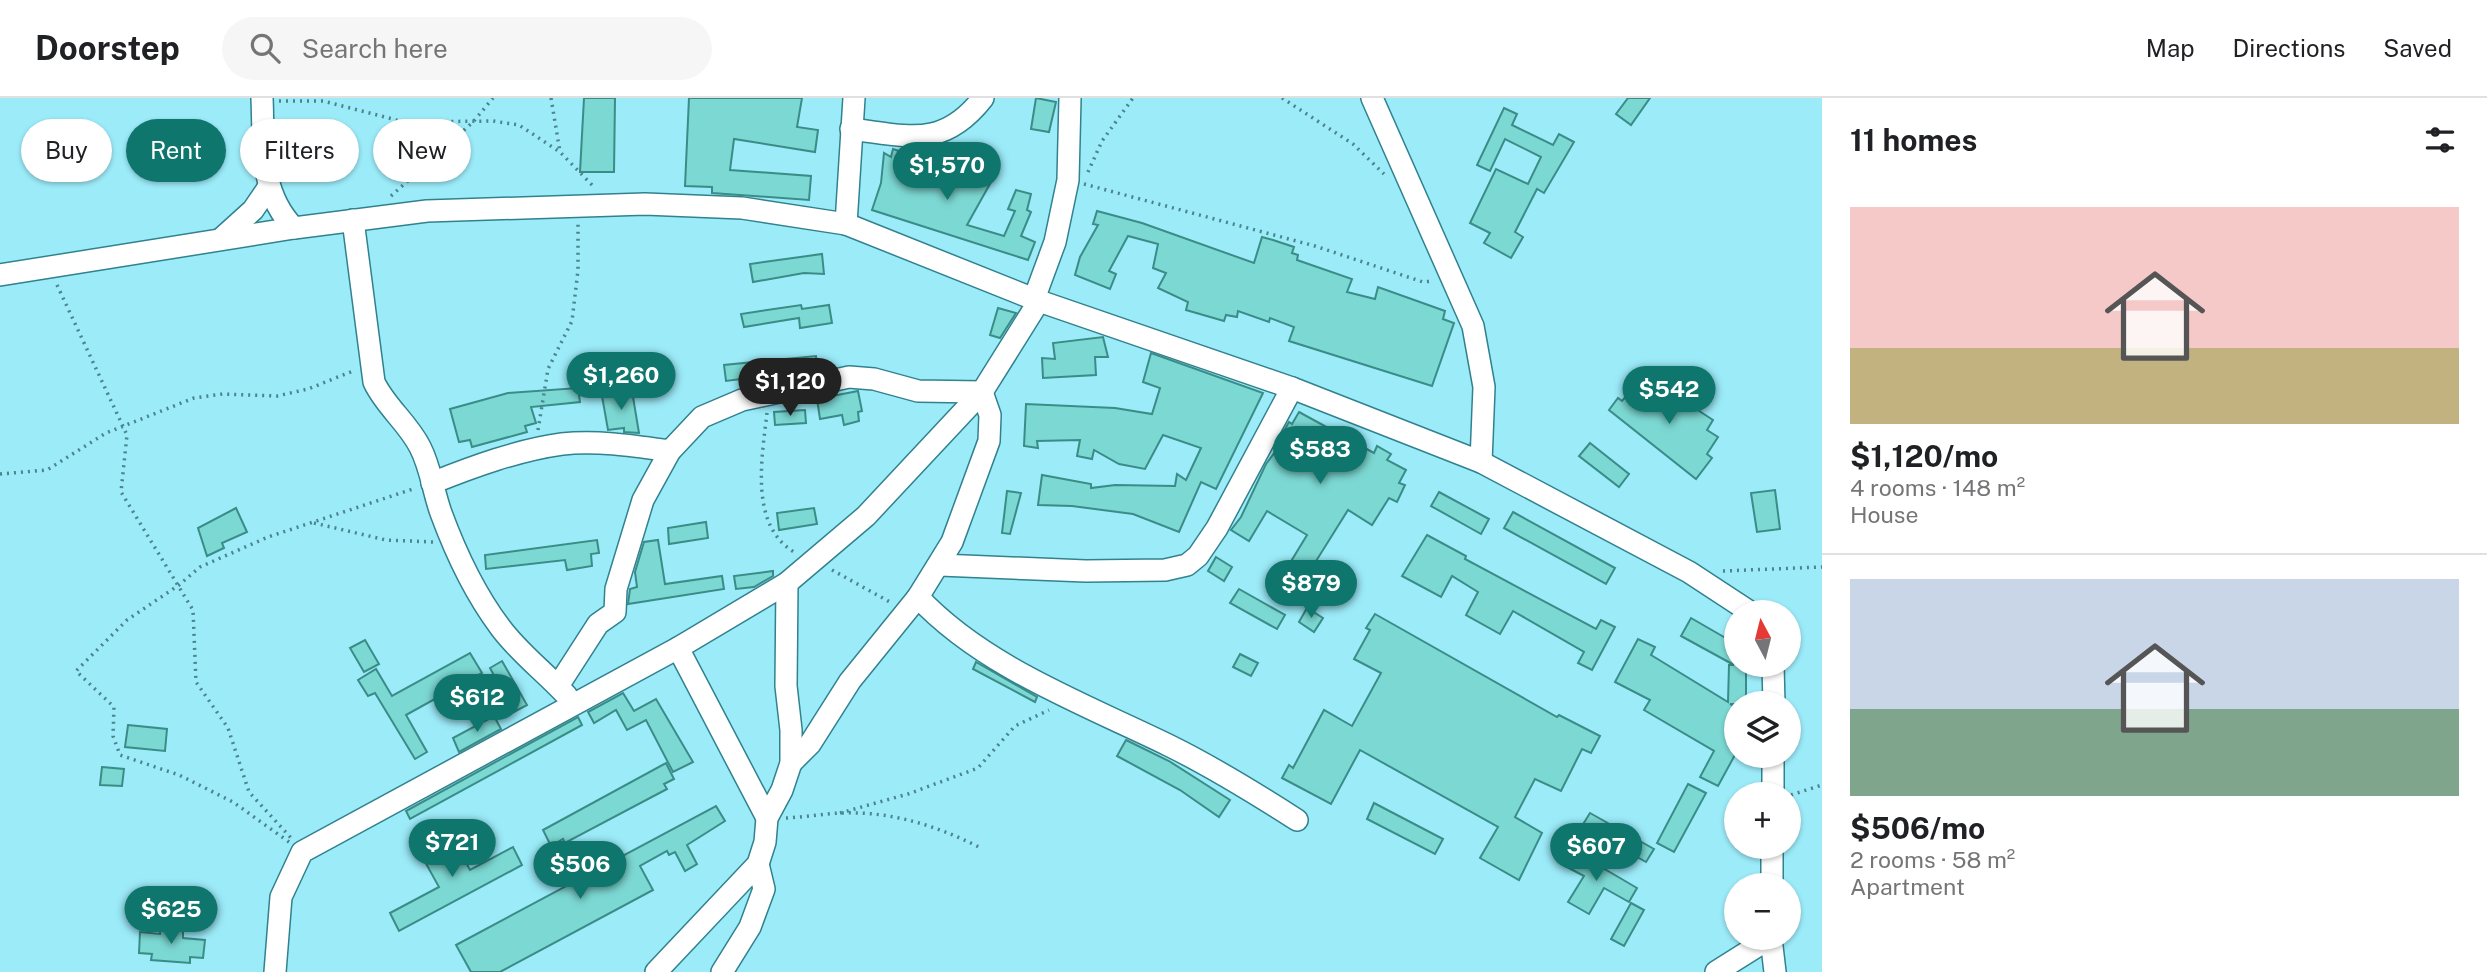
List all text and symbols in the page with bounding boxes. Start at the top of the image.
search box [222,17,712,80]
text: Doorstep [35,29,180,67]
icon: search [246,29,284,67]
text: Search here [302,33,448,64]
text: Map [2146,34,2195,62]
text: Directions [2233,34,2345,62]
text: Saved [2383,34,2452,62]
chip: Buy [21,119,112,182]
chip: Rent [126,119,226,182]
chip: Filters [240,119,359,182]
chip: New [373,119,471,182]
icon: filters [2421,121,2459,159]
text: 11 homes [1850,122,1977,158]
pin: $1,570 [890,142,1004,202]
text: $1,570 [909,151,985,178]
icon: home [2092,253,2218,379]
pin: $1,260 [564,352,678,412]
pin: $1,120 [733,358,847,418]
text: $1,260 [583,361,659,388]
pin: $542 [1628,366,1710,426]
text: $1,120 [754,367,826,394]
text: $542 [1639,375,1699,402]
pin: $583 [1279,426,1361,486]
text: $583 [1289,435,1351,462]
text: $1,120/mo [1850,438,1998,474]
text: 4 rooms · 148 m² [1850,474,2025,501]
text: House [1850,501,1918,528]
pin: $879 [1270,560,1352,620]
text: $879 [1281,569,1341,596]
north arrow [1724,600,1801,677]
map controls [1724,600,1801,950]
icon: home [2092,625,2218,751]
pin: $612 [436,674,518,734]
text: $612 [449,683,505,710]
button: layers [1724,691,1801,768]
button: + [1724,782,1801,859]
text: $506/mo [1850,810,1985,846]
pin: $721 [411,820,493,879]
pin: $607 [1555,824,1637,883]
text: $721 [425,828,479,855]
text: $607 [1566,832,1626,859]
pin: $506 [539,842,621,901]
text: 2 rooms · 58 m² [1850,846,2015,873]
text: $506 [549,850,611,877]
button: − [1724,873,1801,950]
text: Apartment [1850,873,1965,900]
pin: $625 [130,886,212,946]
text: $625 [141,895,201,922]

